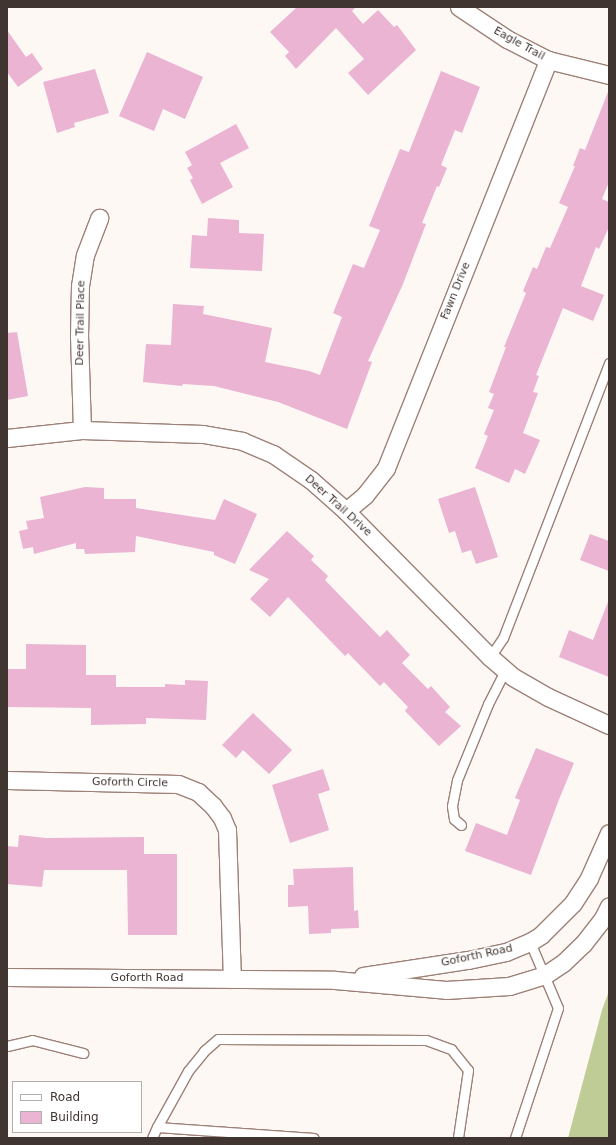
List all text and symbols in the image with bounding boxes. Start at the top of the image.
street label: Eagle Trail [491,25,547,63]
street label: Fawn Drive [438,260,474,322]
street label: Deer Trail Place [74,280,88,366]
street label: Deer Trail Drive [302,473,374,539]
street label: Goforth Circle [92,776,168,790]
street label: Goforth Road [440,942,514,970]
street label: Goforth Road [111,971,183,985]
legend [12,1081,142,1133]
text: Road [50,1090,80,1104]
text: Building [50,1110,99,1124]

